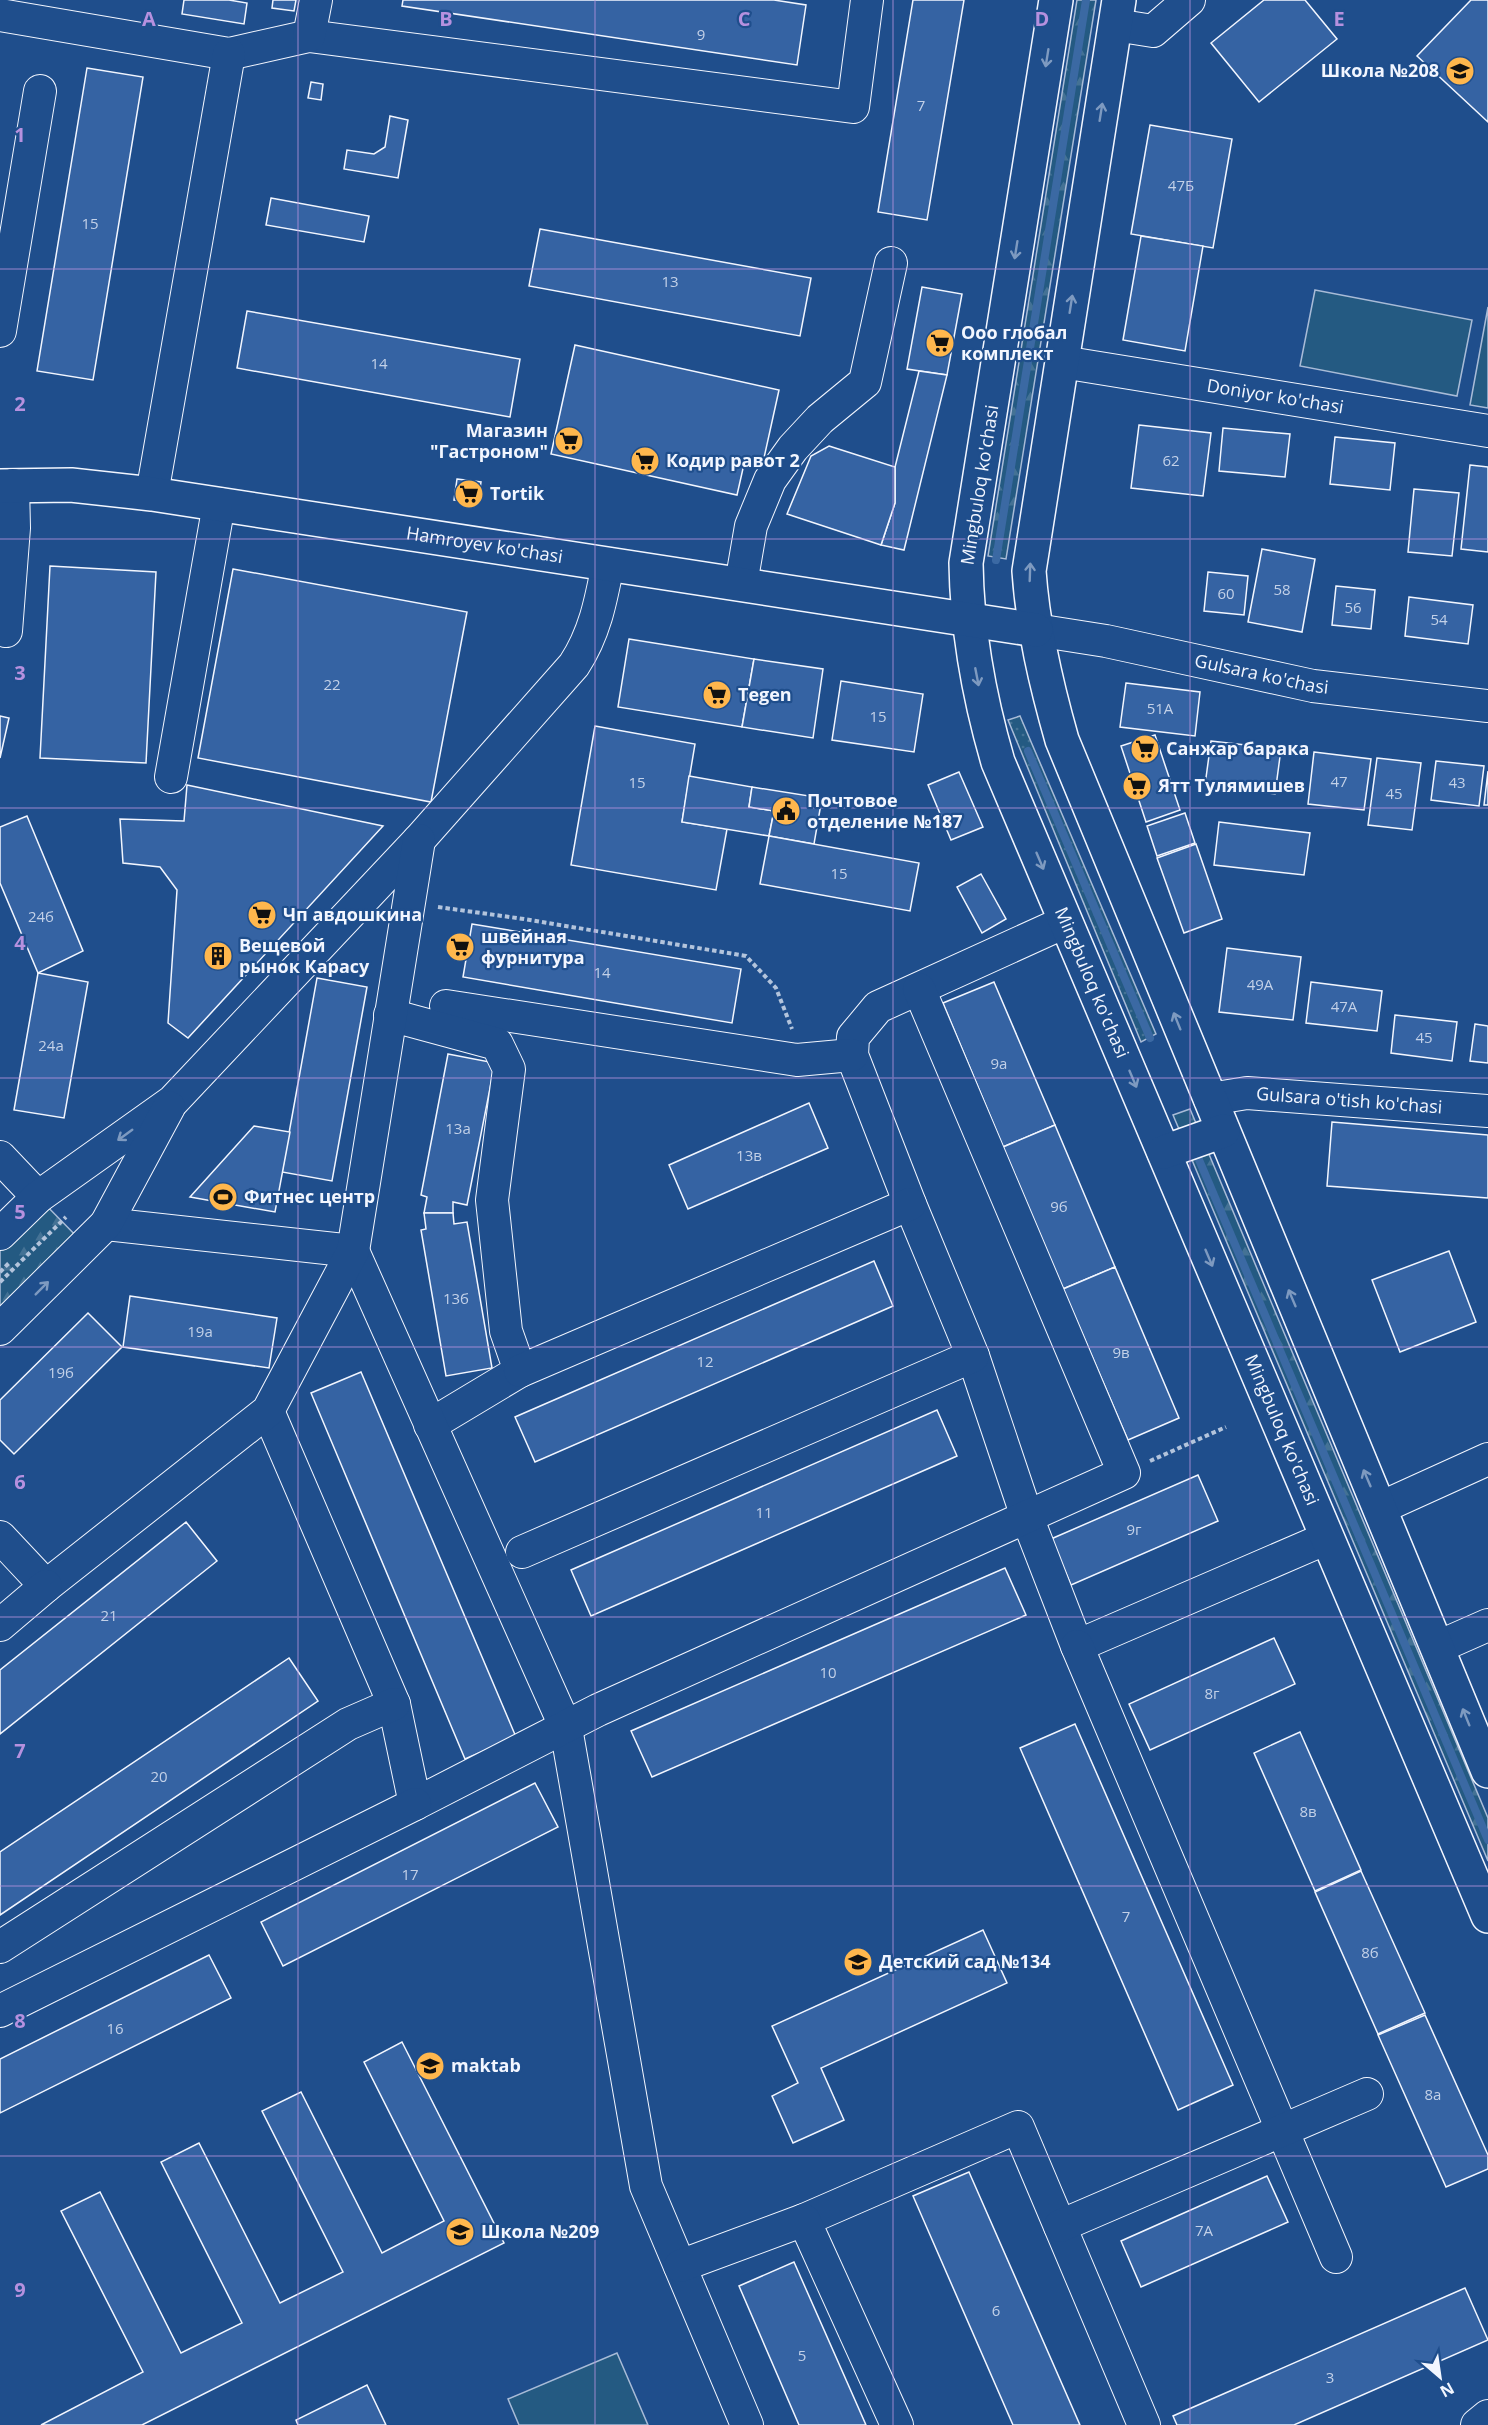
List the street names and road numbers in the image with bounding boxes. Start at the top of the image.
street label: Doniyor ko'chasi [1205,373,1346,418]
street label: Mingbuloq ko'chasi [955,403,1004,567]
street label: Hamroyev ko'chasi [405,520,565,568]
street label: Gulsara ko'chasi [1193,648,1330,699]
street label: Mingbuloq ko'chasi [1050,903,1135,1061]
street label: Gulsara o'tish ko'chasi [1255,1081,1443,1119]
street label: Mingbuloq ko'chasi [1240,1350,1325,1509]

